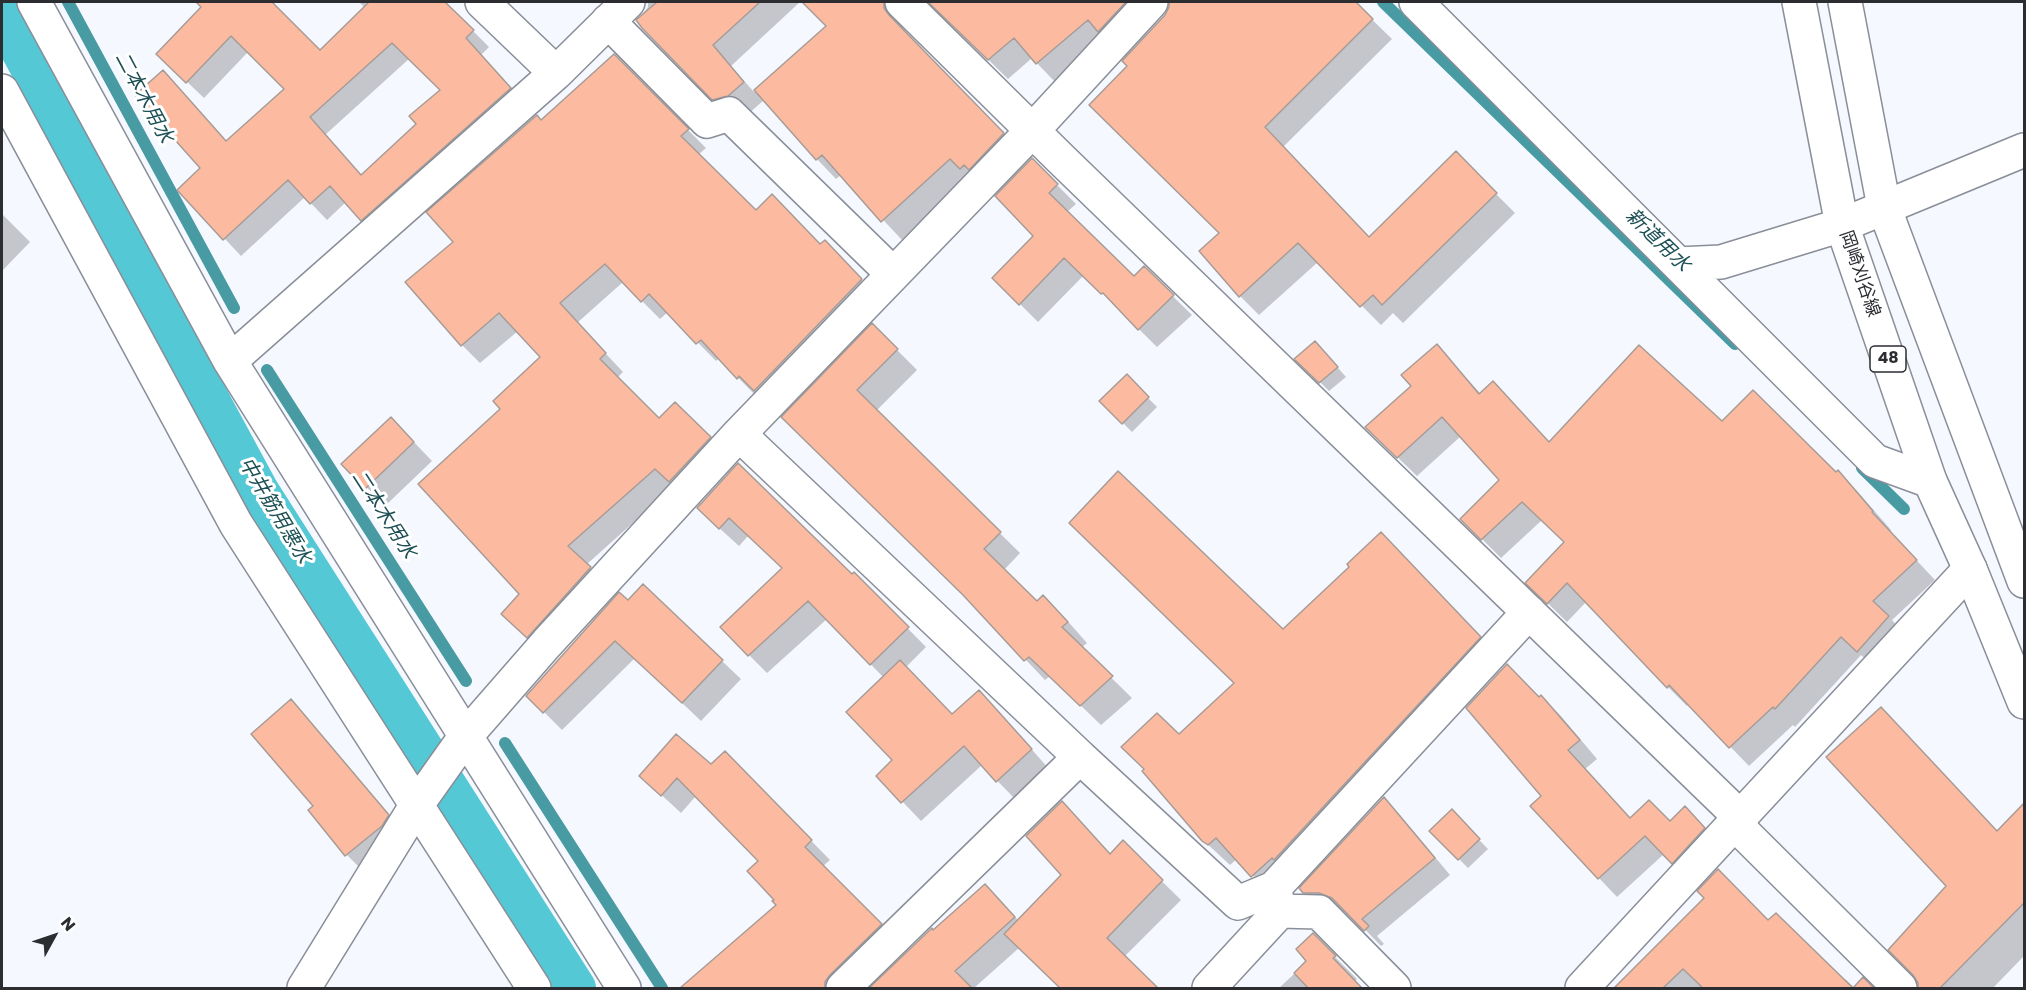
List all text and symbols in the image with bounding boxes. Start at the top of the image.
water label: 二本木用水 [109,48,177,148]
water label: 新道用水 [1620,205,1694,277]
street label: 岡崎刈谷線 [1834,228,1884,320]
road number: 48 [1870,346,1906,372]
water label: 中井筋用悪水 [233,453,315,569]
water label: 二本木用水 [346,467,420,563]
north arrow [24,906,84,966]
text: N [55,912,81,936]

